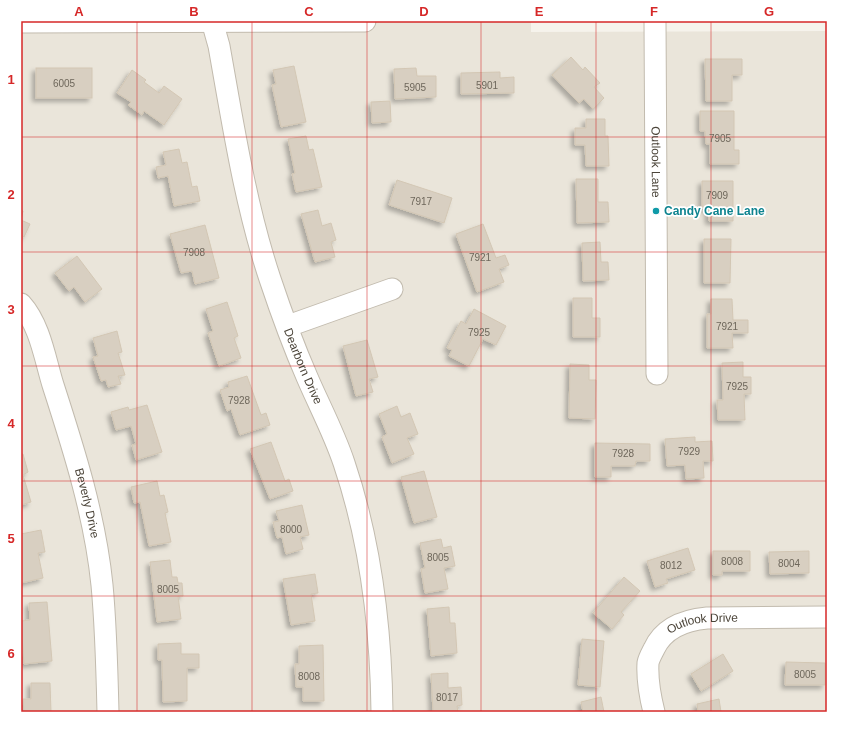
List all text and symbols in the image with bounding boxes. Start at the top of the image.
text: A [74,4,84,19]
text: B [189,4,199,19]
text: C [304,4,314,19]
text: D [419,4,429,19]
text: E [535,4,544,19]
text: F [650,4,658,19]
text: G [764,4,774,19]
text: 1 [7,72,15,87]
house number: 6005 [53,78,76,89]
house number: 5901 [476,80,499,91]
house number: 5905 [404,82,427,93]
street label: Outlook Lane [649,126,663,198]
house number: 7905 [709,133,732,144]
text: 2 [7,187,15,202]
house number: 7909 [706,190,729,201]
house number: 7917 [410,196,433,207]
place label: Candy Cane Lane [664,204,765,218]
marker: Candy Cane Lane [651,206,661,216]
house number: 7908 [183,247,206,258]
house number: 7921 [469,252,492,263]
text: 3 [7,302,15,317]
house number: 7921 [716,321,739,332]
street label: Dearborn Drive [281,326,325,407]
house number: 7925 [468,327,491,338]
house number: 7925 [726,381,749,392]
house number: 7928 [228,395,251,406]
text: 4 [7,416,15,431]
house number: 7929 [678,446,701,457]
house number: 7928 [612,448,635,459]
street label: Beverly Drive [72,467,102,540]
house number: 8000 [280,524,303,535]
text: 5 [7,531,15,546]
house number: 8005 [427,552,450,563]
house number: 8008 [721,556,744,567]
house number: 8004 [778,558,801,569]
house number: 8012 [660,560,683,571]
house number: 8005 [157,584,180,595]
street label: Outlook Drive [664,611,738,637]
text: 6 [7,646,15,661]
house number: 8005 [794,669,817,680]
house number: 8008 [298,671,321,682]
house number: 8017 [436,692,459,703]

